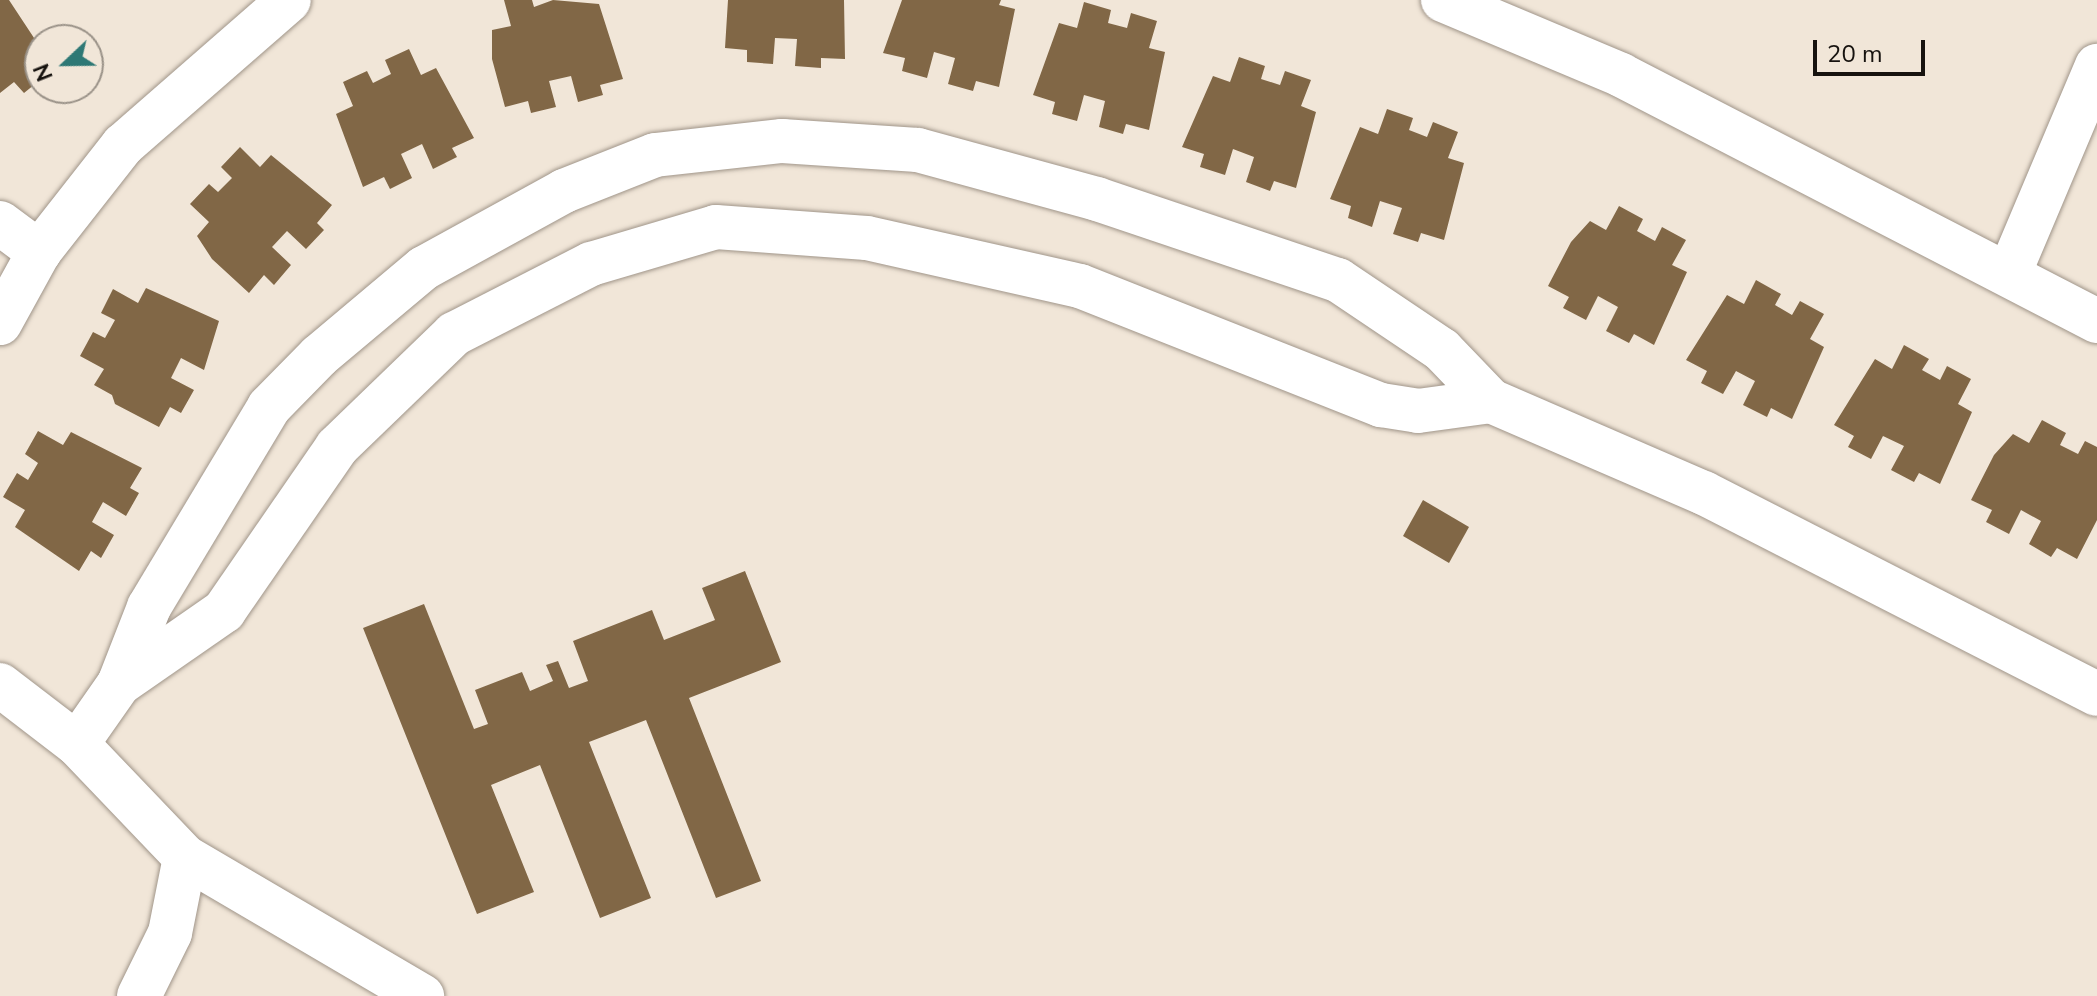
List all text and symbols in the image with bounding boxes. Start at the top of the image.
north arrow [24,24,104,104]
scale bar [1817,24,1929,74]
text: 20 m [1827,38,1883,70]
text: N [27,59,61,85]

